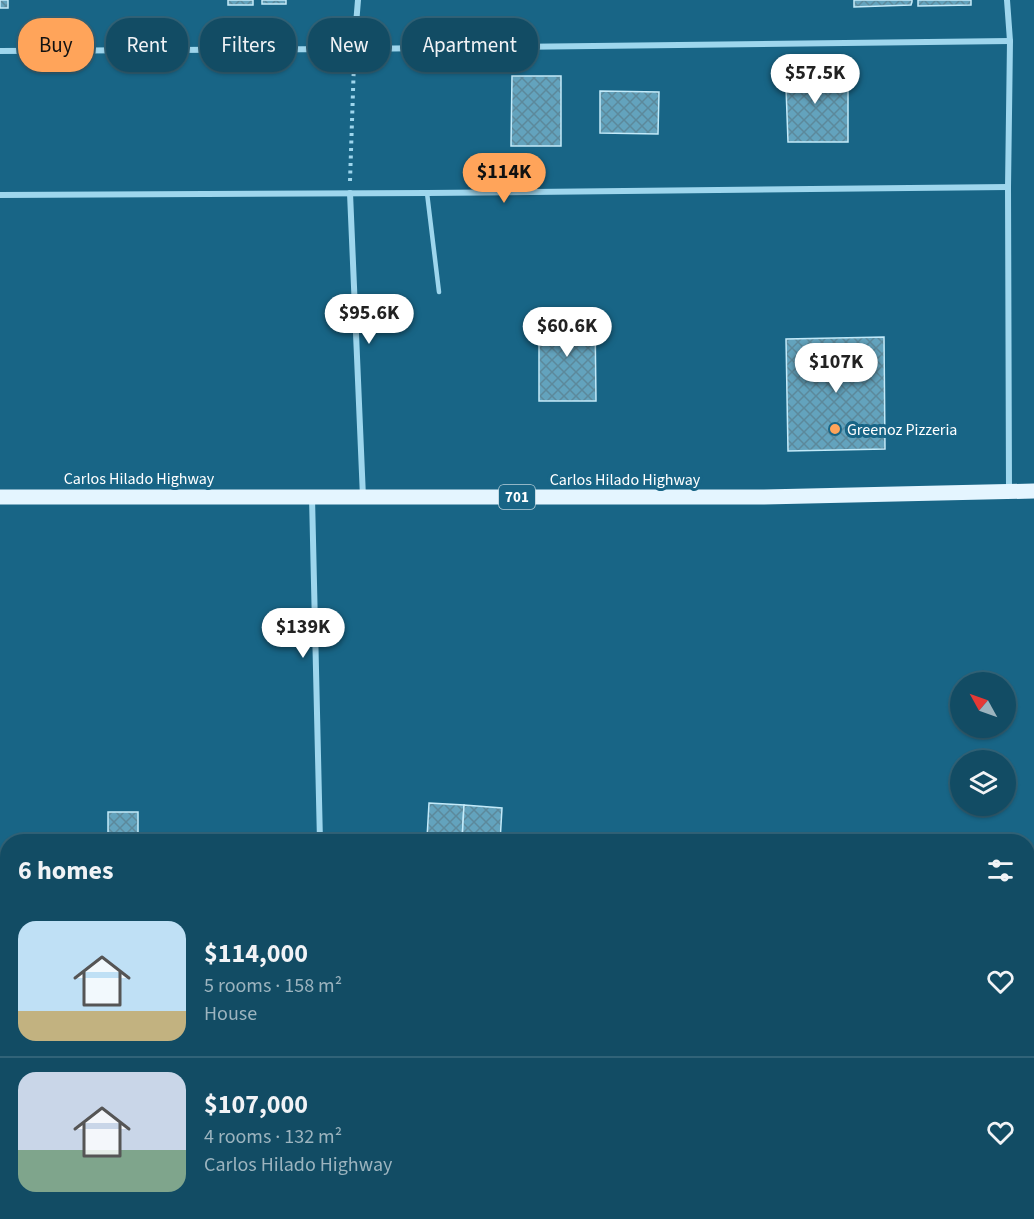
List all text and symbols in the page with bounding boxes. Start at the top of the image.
chip: Buy [18,18,94,72]
chip: Rent [106,18,188,72]
chip: Filters [200,18,296,72]
chip: New [308,18,390,72]
chip: Apartment [402,18,538,72]
pin: $57.5K [766,54,864,105]
text: $57.5K [785,59,845,87]
pin: $114K [462,153,546,204]
text: $114K [477,158,531,186]
pin: $95.6K [320,294,418,345]
text: $95.6K [339,299,399,327]
pin: $60.6K [518,307,616,358]
text: $60.6K [537,312,597,340]
pin: $107K [794,343,878,394]
text: $107K [809,348,863,376]
place label: Greenoz Pizzeria [847,419,957,441]
marker: Greenoz Pizzeria [828,422,842,436]
street label: Carlos Hilado Highway [64,468,215,490]
street label: Carlos Hilado Highway [550,469,701,491]
road number: 701 [499,485,535,509]
pin: $139K [261,608,345,659]
text: $139K [276,613,330,641]
north arrow [950,672,1016,738]
map controls [950,672,1016,816]
button: layers [950,750,1016,816]
text: 6 homes [18,852,113,889]
icon: filters [984,854,1017,887]
text: $114,000 [204,935,308,972]
icon: home [66,945,138,1017]
icon: heart [984,965,1017,998]
text: 5 rooms · 158 m² [204,972,342,1000]
text: House [204,1000,257,1028]
text: $107,000 [204,1086,308,1123]
icon: home [66,1096,138,1168]
icon: heart [984,1116,1017,1149]
text: 4 rooms · 132 m² [204,1123,342,1151]
text: Carlos Hilado Highway [204,1151,392,1179]

